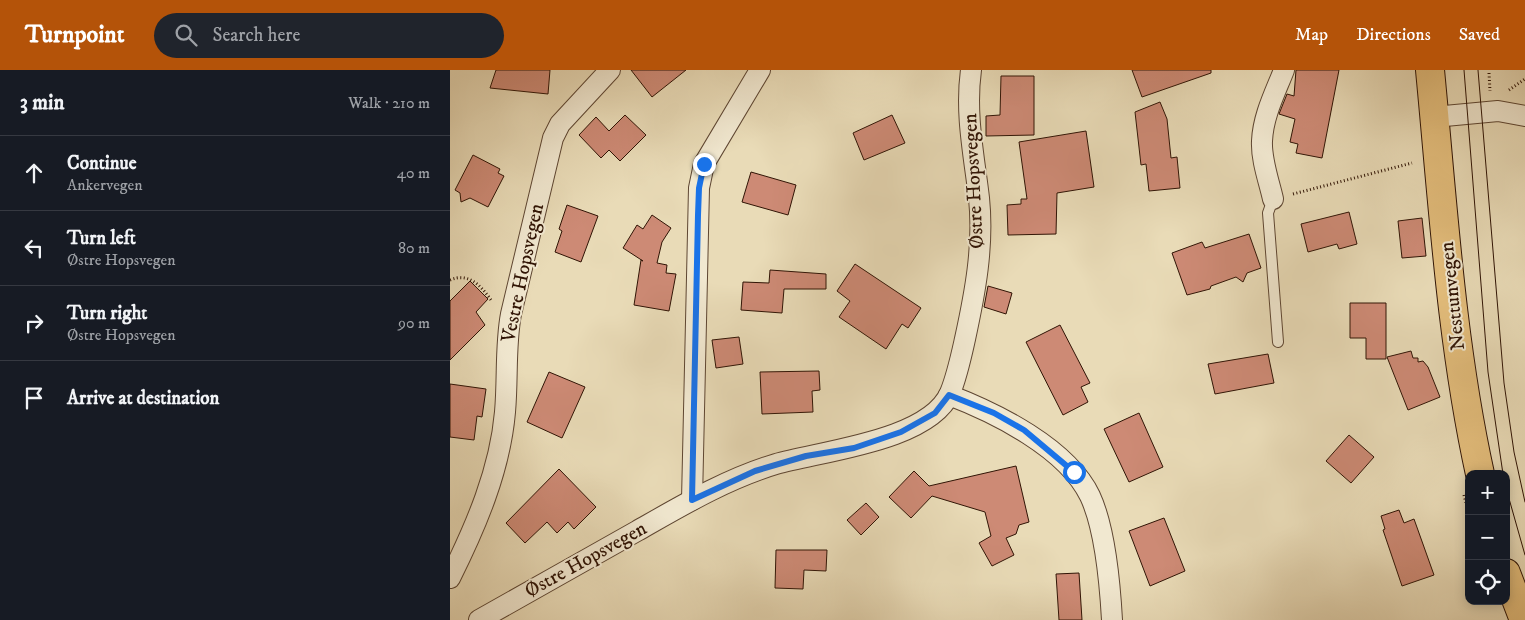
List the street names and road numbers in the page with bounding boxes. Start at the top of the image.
street label: Østre Hopsvegen [958,112,990,249]
street label: Vestre Hopsvegen [496,201,550,346]
street label: Nesttunvegen [1435,240,1471,352]
street label: Østre Hopsvegen [521,516,652,604]

